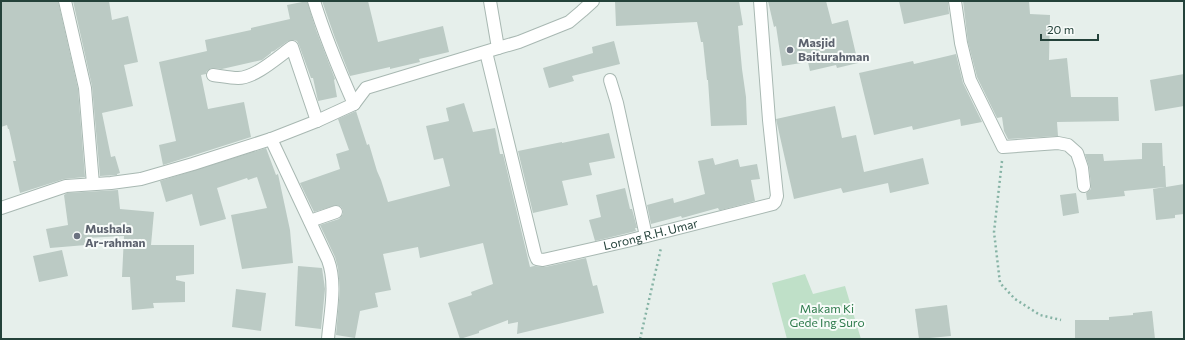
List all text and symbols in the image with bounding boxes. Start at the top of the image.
scale bar [1041,16,1098,42]
text: 20 m [1047,22,1074,36]
place label: Masjid Baiturahman [798,35,869,63]
marker: Masjid Baiturahman [785,45,795,55]
street label: Lorong R.H. Umar [602,215,699,252]
place label: Mushala Ar-rahman [85,221,146,249]
marker: Mushala Ar-rahman [72,231,82,241]
park label: Makam Ki Gede Ing Suro [789,301,865,329]

